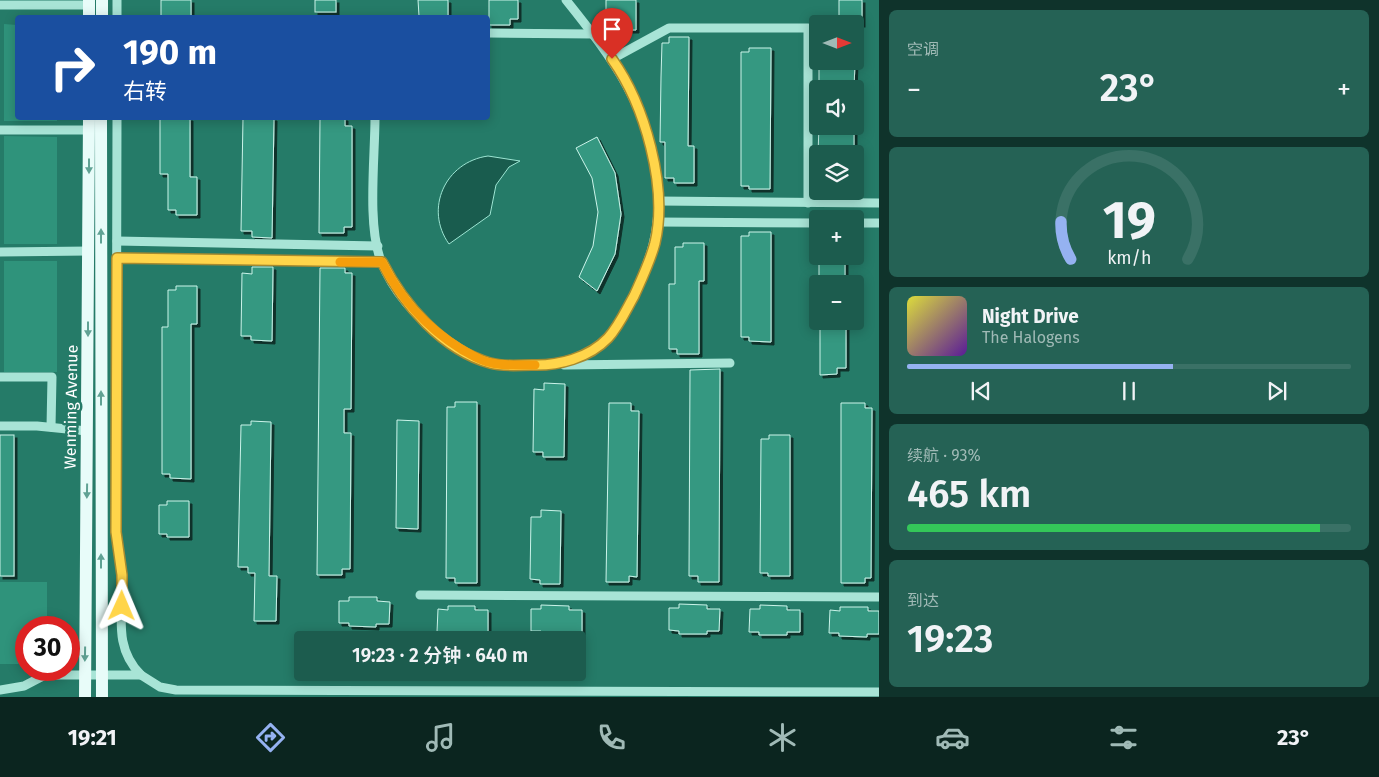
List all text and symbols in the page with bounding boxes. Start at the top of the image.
pin [591,8,633,59]
icon: arrive [598,15,626,43]
north arrow [809,15,864,70]
map controls [809,15,864,330]
text: 190 m [123,31,217,73]
icon: right [40,35,105,100]
text: 空调 [907,40,939,59]
text: 23° [1100,65,1158,111]
text: − [907,73,921,106]
text: + [1337,73,1351,106]
text: 右转 [123,78,167,105]
button: sound [809,80,864,135]
button: layers [809,145,864,200]
one-way arrow [85,158,93,174]
text: 19 [1102,189,1156,252]
button: + [809,210,864,265]
one-way arrow [97,228,105,244]
text: km/h [1107,247,1151,269]
button: − [809,275,864,330]
text: Night Drive [982,305,1079,328]
one-way arrow [84,321,92,337]
text: The Halogens [982,328,1080,347]
street label: Wenming Avenue [60,345,82,469]
icon: previous [967,377,995,405]
icon: pause [1115,377,1143,405]
icon: next [1263,377,1291,405]
one-way arrow [97,390,105,406]
text: 续航 · 93% [907,446,981,465]
text: 465 km [907,471,1031,517]
one-way arrow [83,483,91,499]
one-way arrow [97,553,105,569]
position arrow [95,579,147,631]
text: 到达 [907,591,939,610]
speed limit sign: 30 [15,616,80,681]
text: 19:23 [907,616,993,662]
text: 19:23 · 2 分钟 · 640 m [352,644,528,667]
one-way arrow [81,646,89,662]
icon: directions [253,720,288,755]
icon: music [423,720,458,755]
icon: phone [594,720,629,755]
icon: climate [765,720,800,755]
icon: car [935,720,970,755]
icon: filters [1106,720,1141,755]
text: 19:21 [68,724,117,751]
text: 23° [1277,724,1311,751]

